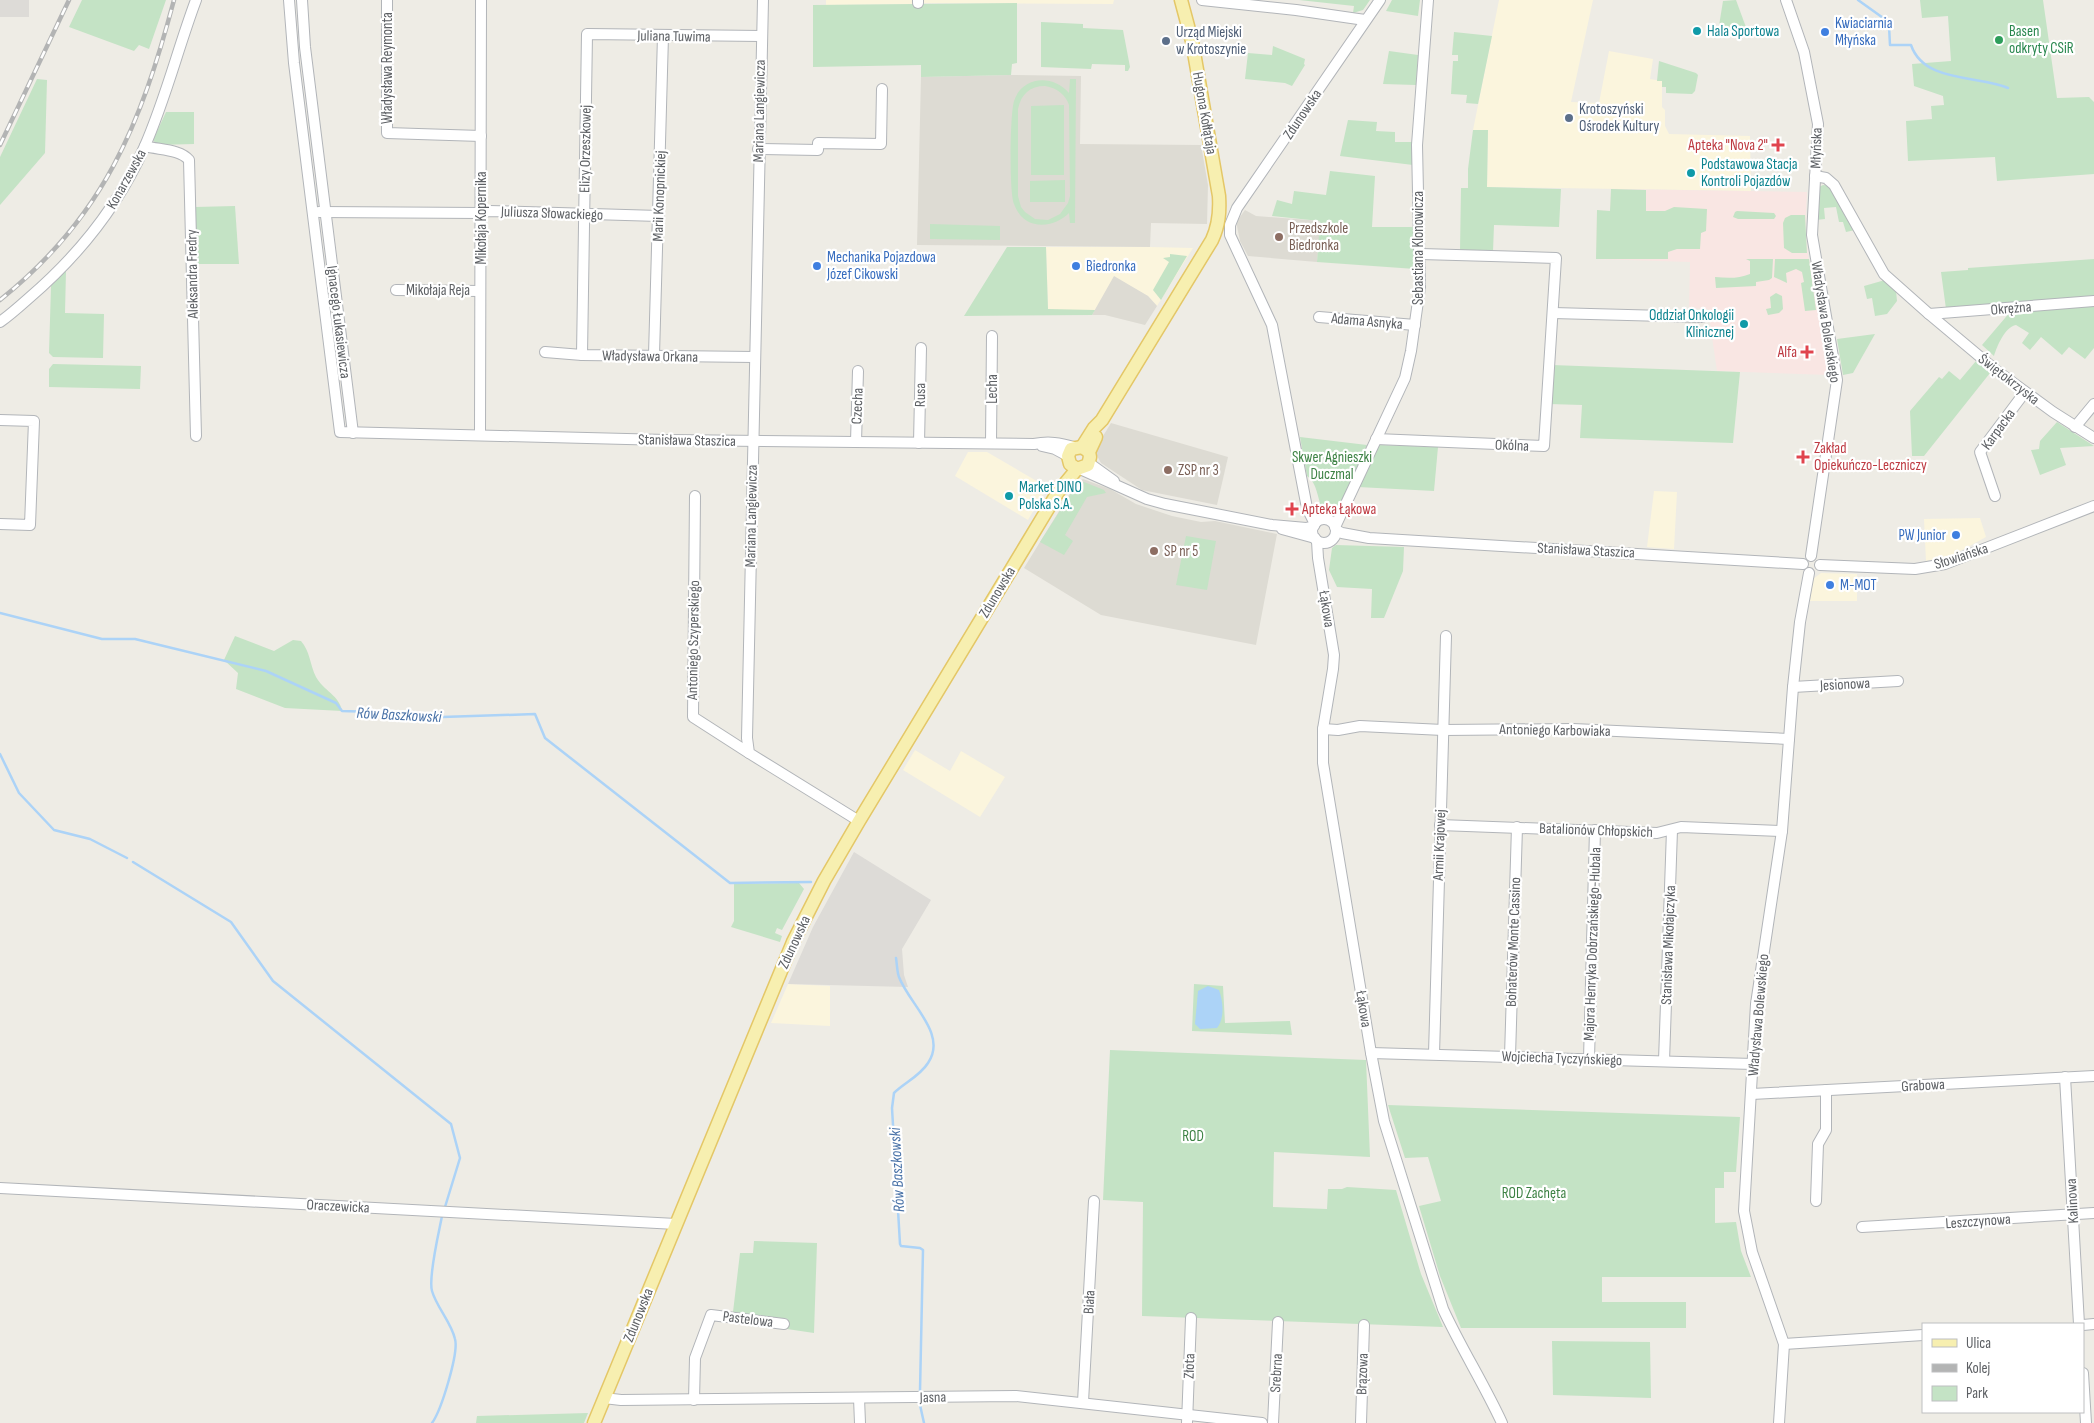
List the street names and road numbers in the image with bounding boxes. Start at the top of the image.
street label: Władysława Reymonta [378,12,397,124]
street label: Juliana Tuwima [636,26,711,47]
street label: Mariana Langiewicza [749,59,770,163]
street label: Hugona Kołłątaja [1188,70,1221,156]
street label: Zdunowska [1279,85,1326,143]
street label: Elizy Orzeszkowej [575,105,596,193]
street label: Młyńska [1806,127,1827,169]
street label: Konarzewska [102,146,151,213]
street label: Marii Konopnickiej [648,150,671,242]
street label: Mikołaja Kopernika [472,171,491,264]
street label: Sebastiana Klonowicza [1409,191,1428,305]
street label: Juliusza Słowackiego [500,202,603,225]
street label: Aleksandra Fredry [182,229,203,320]
street label: Władysława Bolewskiego [1807,260,1844,384]
street label: Ignacego Łukasiewicza [322,265,355,380]
street label: Mikołaja Reja [406,281,470,300]
street label: Okrężna [1990,297,2032,320]
street label: Adama Asnyka [1329,309,1404,334]
street label: Władysława Orkana [602,346,698,367]
street label: Świętokrzyska [1974,350,2043,409]
street label: Lecha [983,374,1002,404]
street label: Rusa [911,382,930,407]
street label: Czecha [847,387,868,425]
street label: Karpacka [1977,405,2020,454]
street label: Stanisława Staszica [638,430,736,451]
street label: Okólna [1495,435,1530,456]
street label: Mariana Langiewicza [741,464,762,568]
street label: Stanisława Staszica [1537,538,1636,563]
street label: Słowiańska [1932,539,1991,574]
street label: Zdunowska [975,563,1020,621]
street label: Antoniego Szyperskiego [683,580,704,701]
street label: Łąkowa [1314,588,1339,629]
street label: Jesionowa [1819,674,1871,695]
street label: Antoniego Karbowiaka [1498,720,1611,741]
street label: Armii Krajowej [1429,809,1450,882]
street label: Batalionów Chłopskich [1539,819,1653,842]
street label: Majora Henryka Dobrzańskiego-Hubala [1580,847,1605,1041]
street label: Bohaterów Monte Cassino [1502,877,1525,1007]
street label: Stanisława Mikołajczyka [1657,885,1680,1005]
street label: Zdunowska [774,912,815,972]
street label: Władysława Bolewskiego [1744,953,1773,1077]
street label: Łąkowa [1351,988,1376,1029]
street label: Wojciecha Tyczyńskiego [1501,1047,1623,1070]
street label: Grabowa [1901,1075,1946,1096]
street label: Kalinowa [2062,1178,2083,1224]
street label: Oraczewicka [306,1195,370,1218]
street label: Leszczynowa [1945,1210,2012,1233]
street label: Zdunowska [619,1285,658,1345]
street label: Biała [1079,1289,1100,1314]
street label: Pastelowa [722,1307,774,1332]
street label: Złota [1180,1353,1199,1379]
street label: Srebrna [1266,1353,1287,1393]
street label: Brązowa [1352,1353,1373,1395]
street label: Jasna [919,1388,947,1407]

